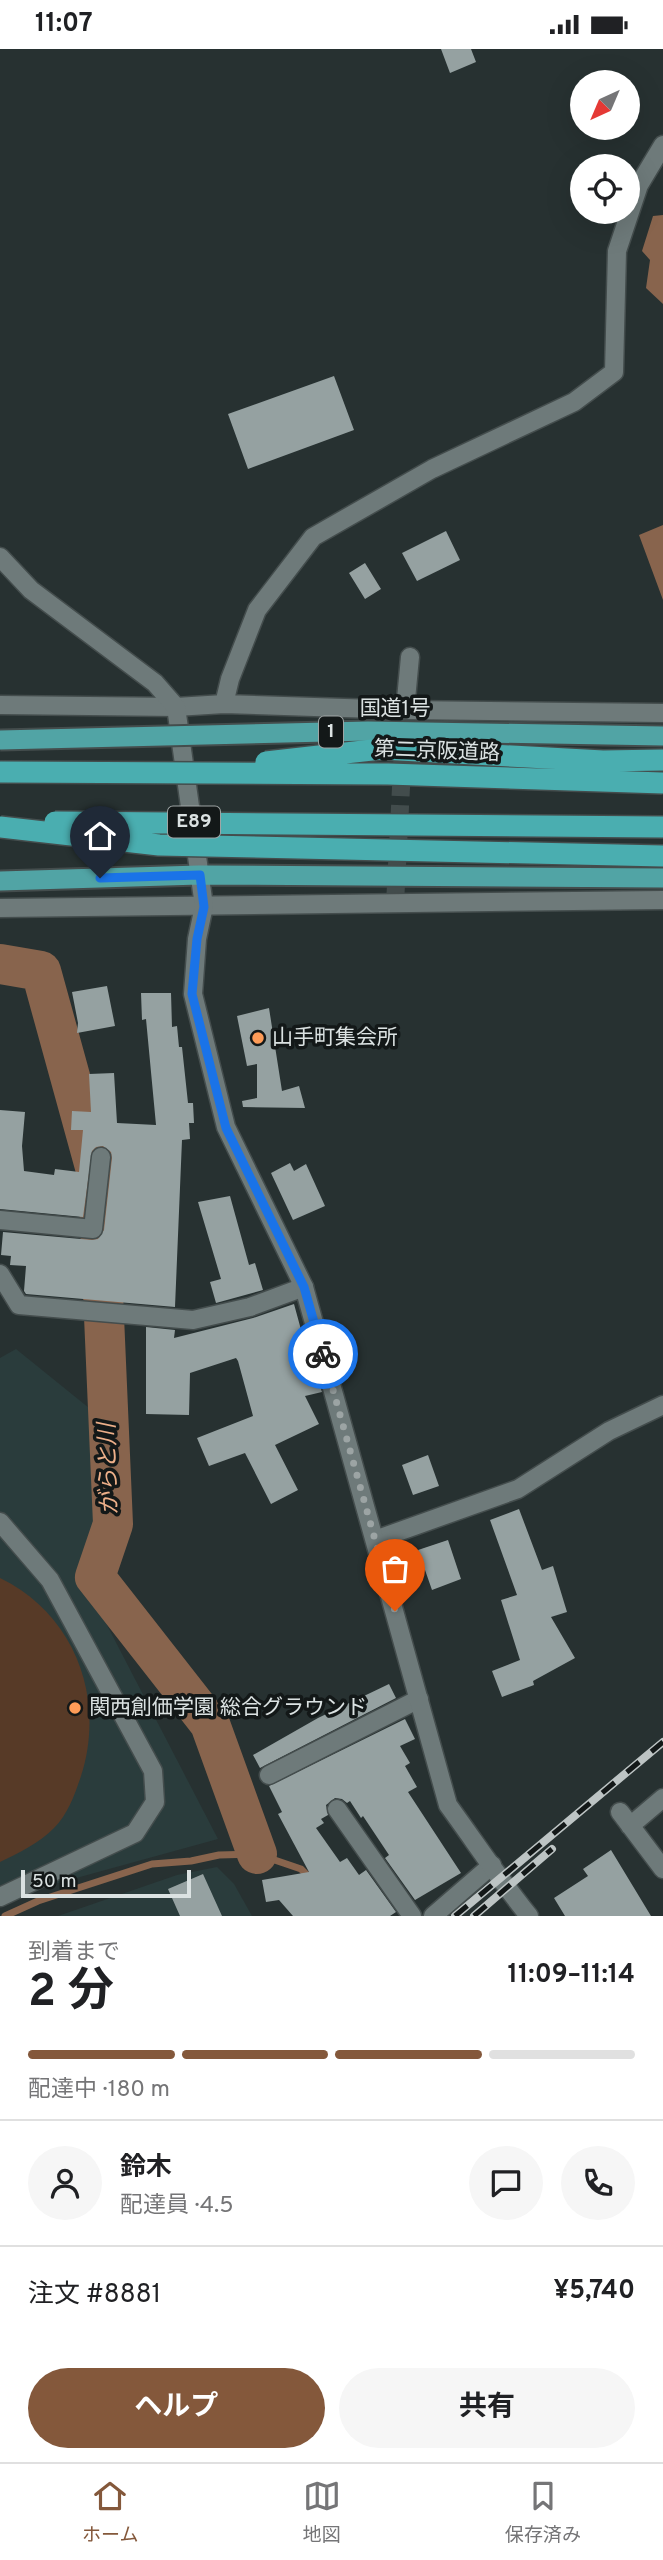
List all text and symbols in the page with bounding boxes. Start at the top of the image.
text: 11:07 [35,8,93,41]
north arrow [570,70,640,140]
map controls [570,70,640,224]
button: locate [570,154,640,224]
street label: 国道1号 [360,696,430,723]
road number: 1 [319,717,343,747]
street label: 第二京阪道路 [374,736,500,768]
pin [70,806,130,878]
road number: E89 [168,807,220,837]
icon: home [81,817,119,855]
place label: 山手町集会所 [272,1025,398,1052]
marker: 山手町集会所 [250,1030,266,1046]
courier [288,1319,358,1389]
icon: bike [304,1335,342,1373]
water label: がらと川 [94,1420,126,1515]
pin [365,1539,425,1611]
icon: bag [376,1550,414,1588]
place label: 関西創価学園 総合グラウンド [89,1695,367,1722]
marker: 関西創価学園 総合グラウンド [67,1700,83,1716]
scale bar [21,1867,191,1899]
text: 50 m [32,1870,77,1894]
text: 到着まで [28,1939,120,1968]
text: 11:09–11:14 [508,1959,635,1992]
text: 2 分 [28,1964,114,2023]
text: 配達中 · 180 m [28,2076,170,2105]
button: person [28,2146,102,2220]
button: chat [469,2146,543,2220]
button: phone [561,2146,635,2220]
text: 鈴木 [120,2152,172,2185]
text: 配達員 · 4.5 [120,2192,234,2221]
text: ¥5,740 [553,2275,635,2308]
text: 注文 #8881 [28,2279,161,2312]
button: ヘルプ [28,2368,325,2448]
button: 共有 [339,2368,635,2448]
tab: ホーム [82,2477,139,2548]
tab: 地図 [303,2477,341,2548]
tab: 保存済み [505,2477,581,2548]

